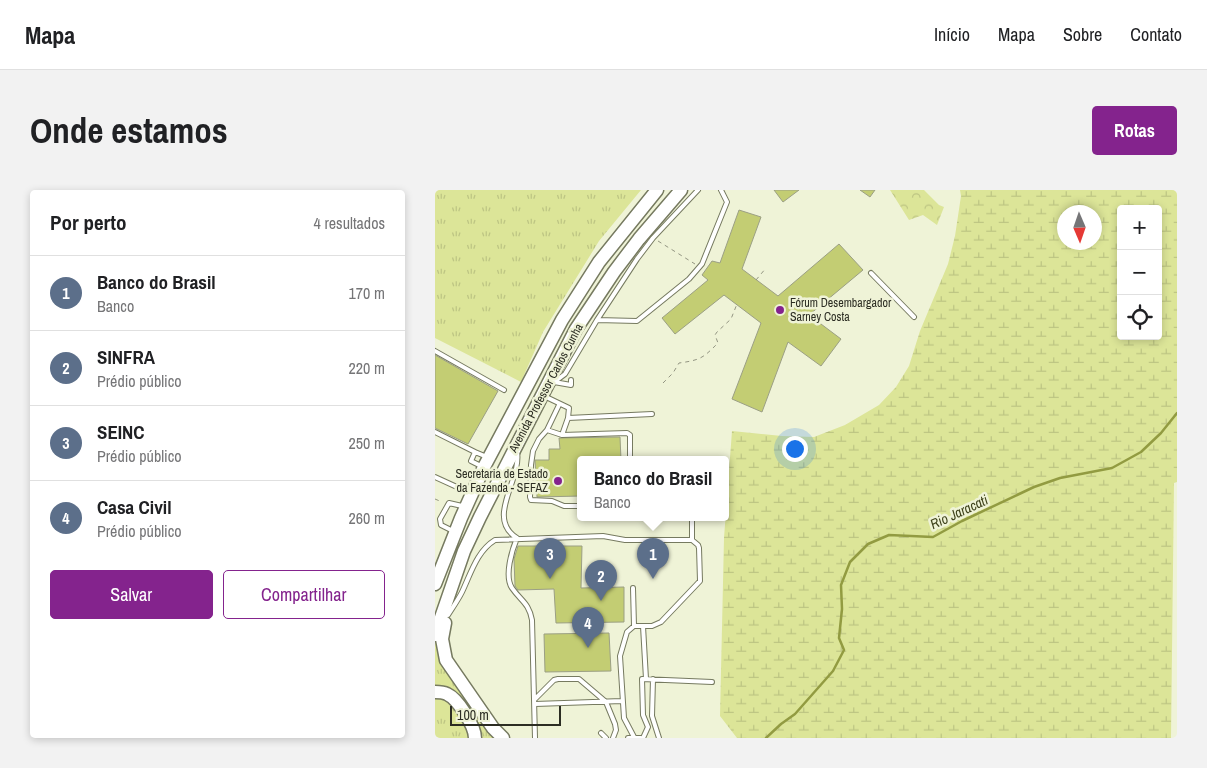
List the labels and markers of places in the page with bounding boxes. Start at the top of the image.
place label: Fórum Desembargador Sarney Costa [790,295,892,325]
marker: Fórum Desembargador Sarney Costa [774,304,786,316]
place label: Secretaria de Estado da Fazenda - SEFAZ [456,466,548,496]
marker: Secretaria de Estado da Fazenda - SEFAZ [552,475,564,487]
pin: 3 [534,538,566,579]
pin: 1 [637,538,669,579]
pin: 2 [585,560,617,601]
pin: 4 [572,607,604,648]

